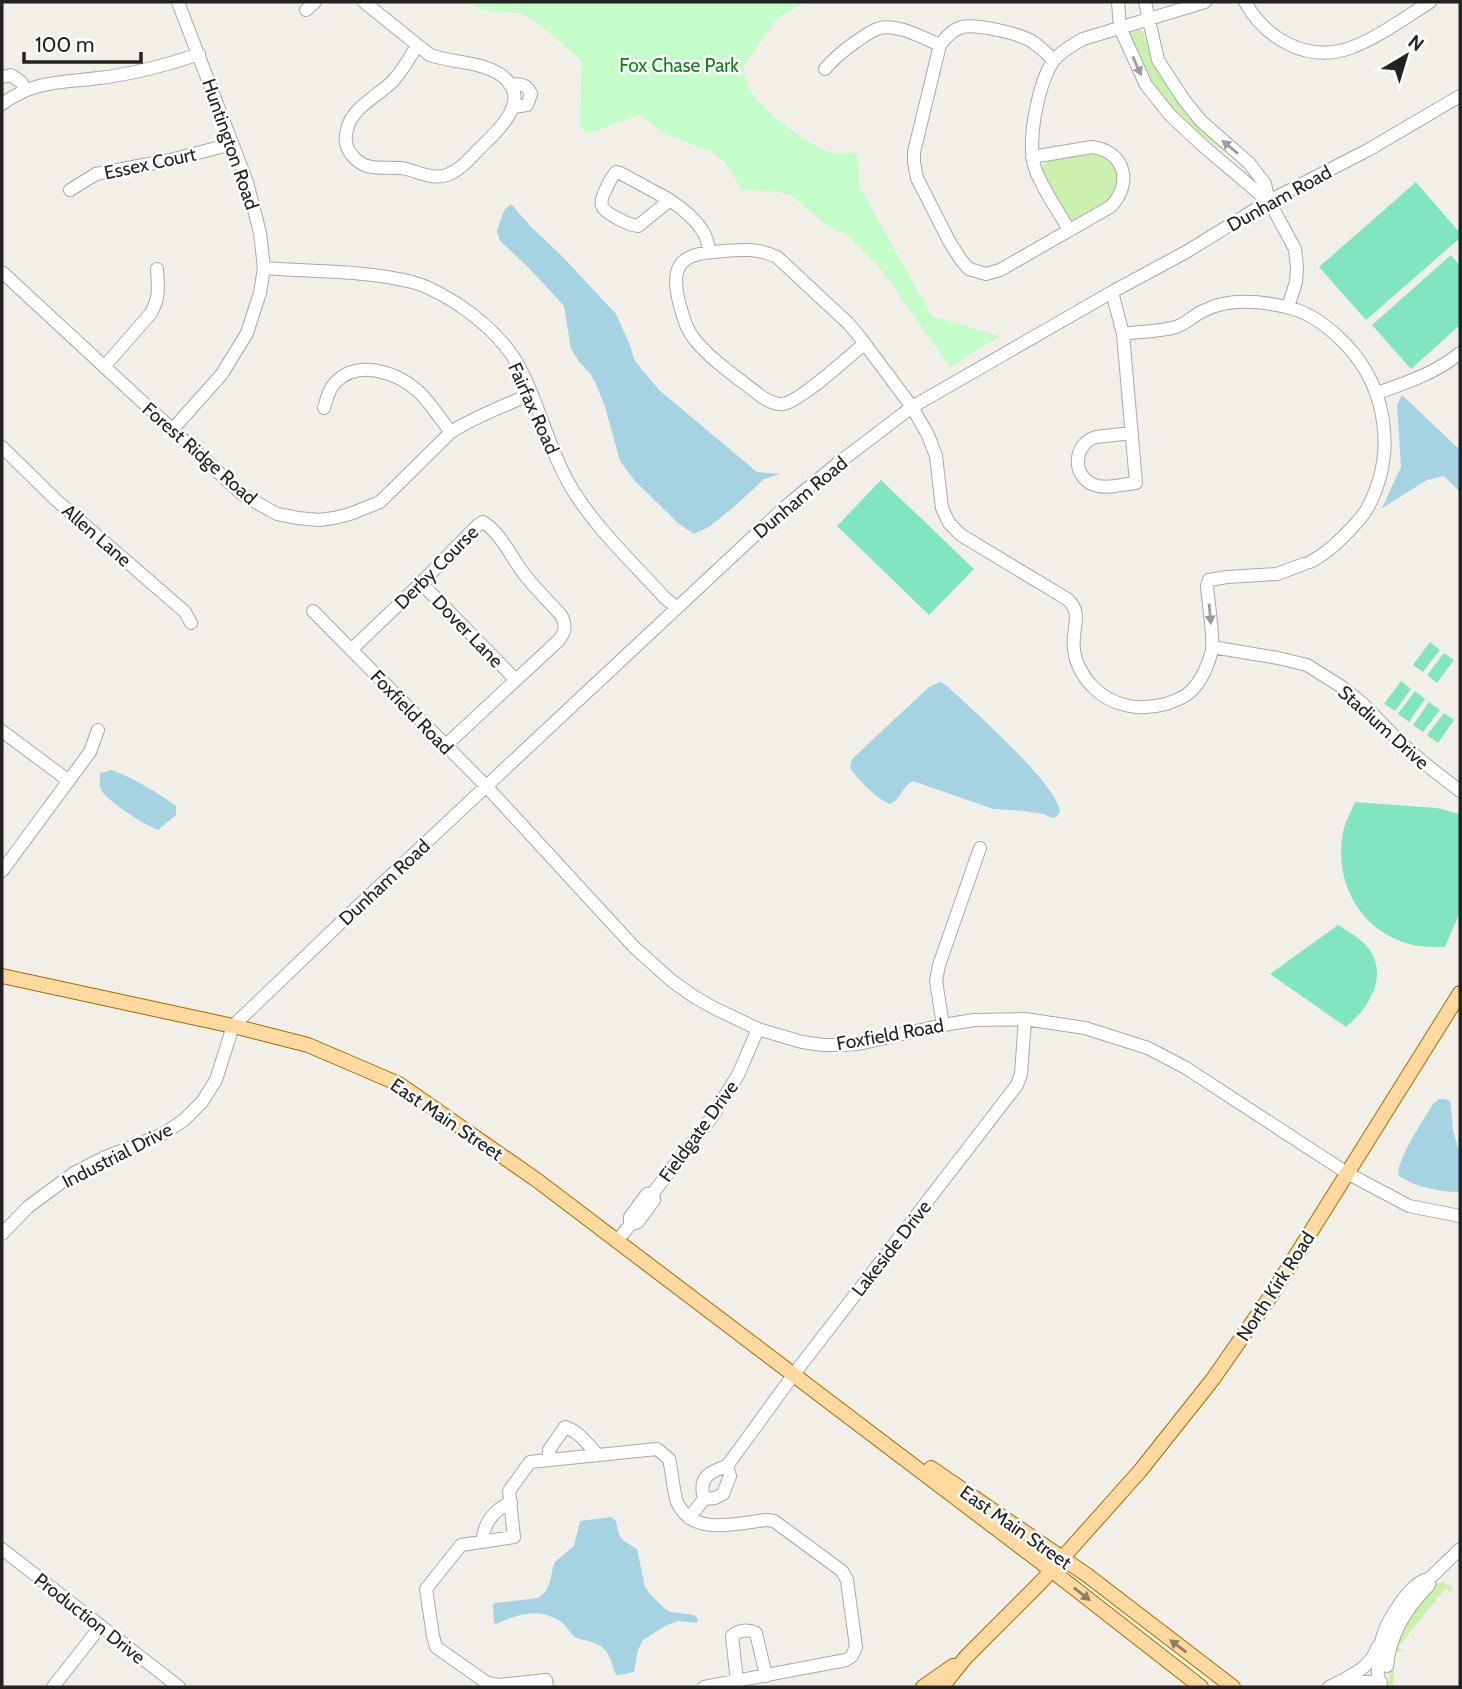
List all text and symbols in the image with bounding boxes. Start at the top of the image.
scale bar [24,21,142,65]
north arrow [1371,21,1441,91]
text: N [1404,30,1429,56]
text: 100 m [35,32,94,57]
park label: Fox Chase Park [619,54,739,77]
one-way arrow [1131,56,1143,76]
street label: Huntington Road [197,76,264,213]
one-way arrow [1222,140,1239,155]
street label: Essex Court [102,142,199,184]
street label: Dunham Road [1223,160,1335,237]
street label: Fairfax Road [503,359,564,458]
street label: Forest Ridge Road [138,397,262,509]
street label: Dunham Road [749,451,852,543]
street label: Allen Lane [57,499,136,572]
street label: Derby Course [390,520,483,614]
street label: Dover Lane [427,590,508,673]
one-way arrow [1204,603,1215,625]
street label: Foxfield Road [366,665,458,759]
street label: Stadium Drive [1333,681,1434,774]
street label: Dunham Road [334,834,435,930]
street label: Foxfield Road [835,1014,946,1055]
street label: East Main Street [386,1073,508,1166]
street label: Fieldgate Drive [654,1076,743,1187]
street label: Industrial Drive [58,1118,176,1193]
street label: Lakeside Drive [847,1196,936,1301]
street label: North Kirk Road [1232,1227,1319,1345]
street label: East Main Street [956,1481,1076,1575]
street label: Production Drive [30,1568,150,1669]
one-way arrow [1073,1587,1091,1601]
one-way arrow [1170,1638,1188,1653]

